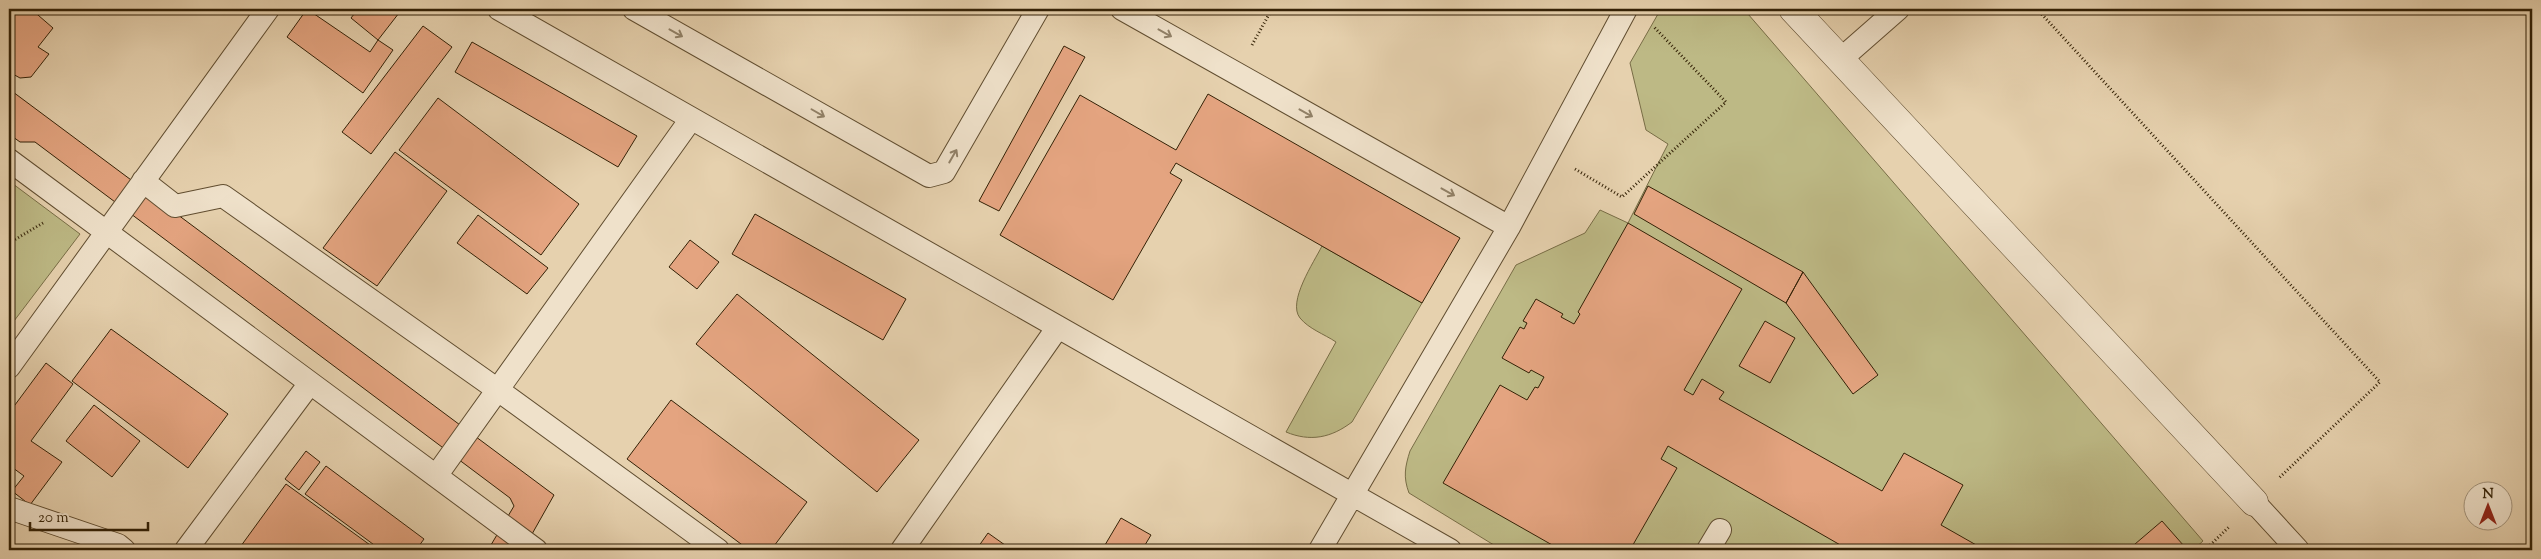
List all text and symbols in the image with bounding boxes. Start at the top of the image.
one-way arrow [669,28,683,38]
one-way arrow [1157,28,1171,38]
one-way arrow [810,108,824,118]
one-way arrow [1299,108,1313,118]
one-way arrow [949,149,959,164]
one-way arrow [1440,188,1454,198]
north arrow [2464,482,2514,532]
text: N [2482,485,2494,505]
scale bar [30,499,148,531]
text: 20 m [38,508,69,529]

